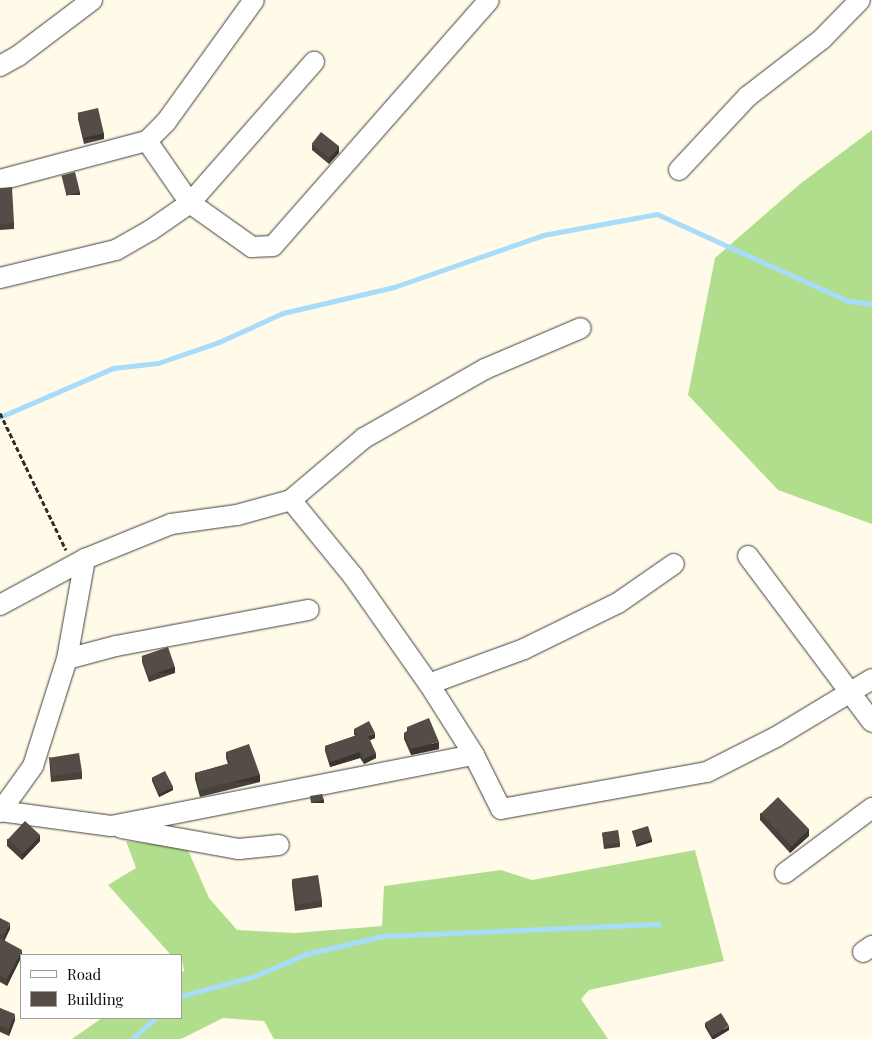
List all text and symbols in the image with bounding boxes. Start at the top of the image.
legend [20,954,182,1019]
text: Road [67,964,101,984]
text: Building [67,989,123,1009]

